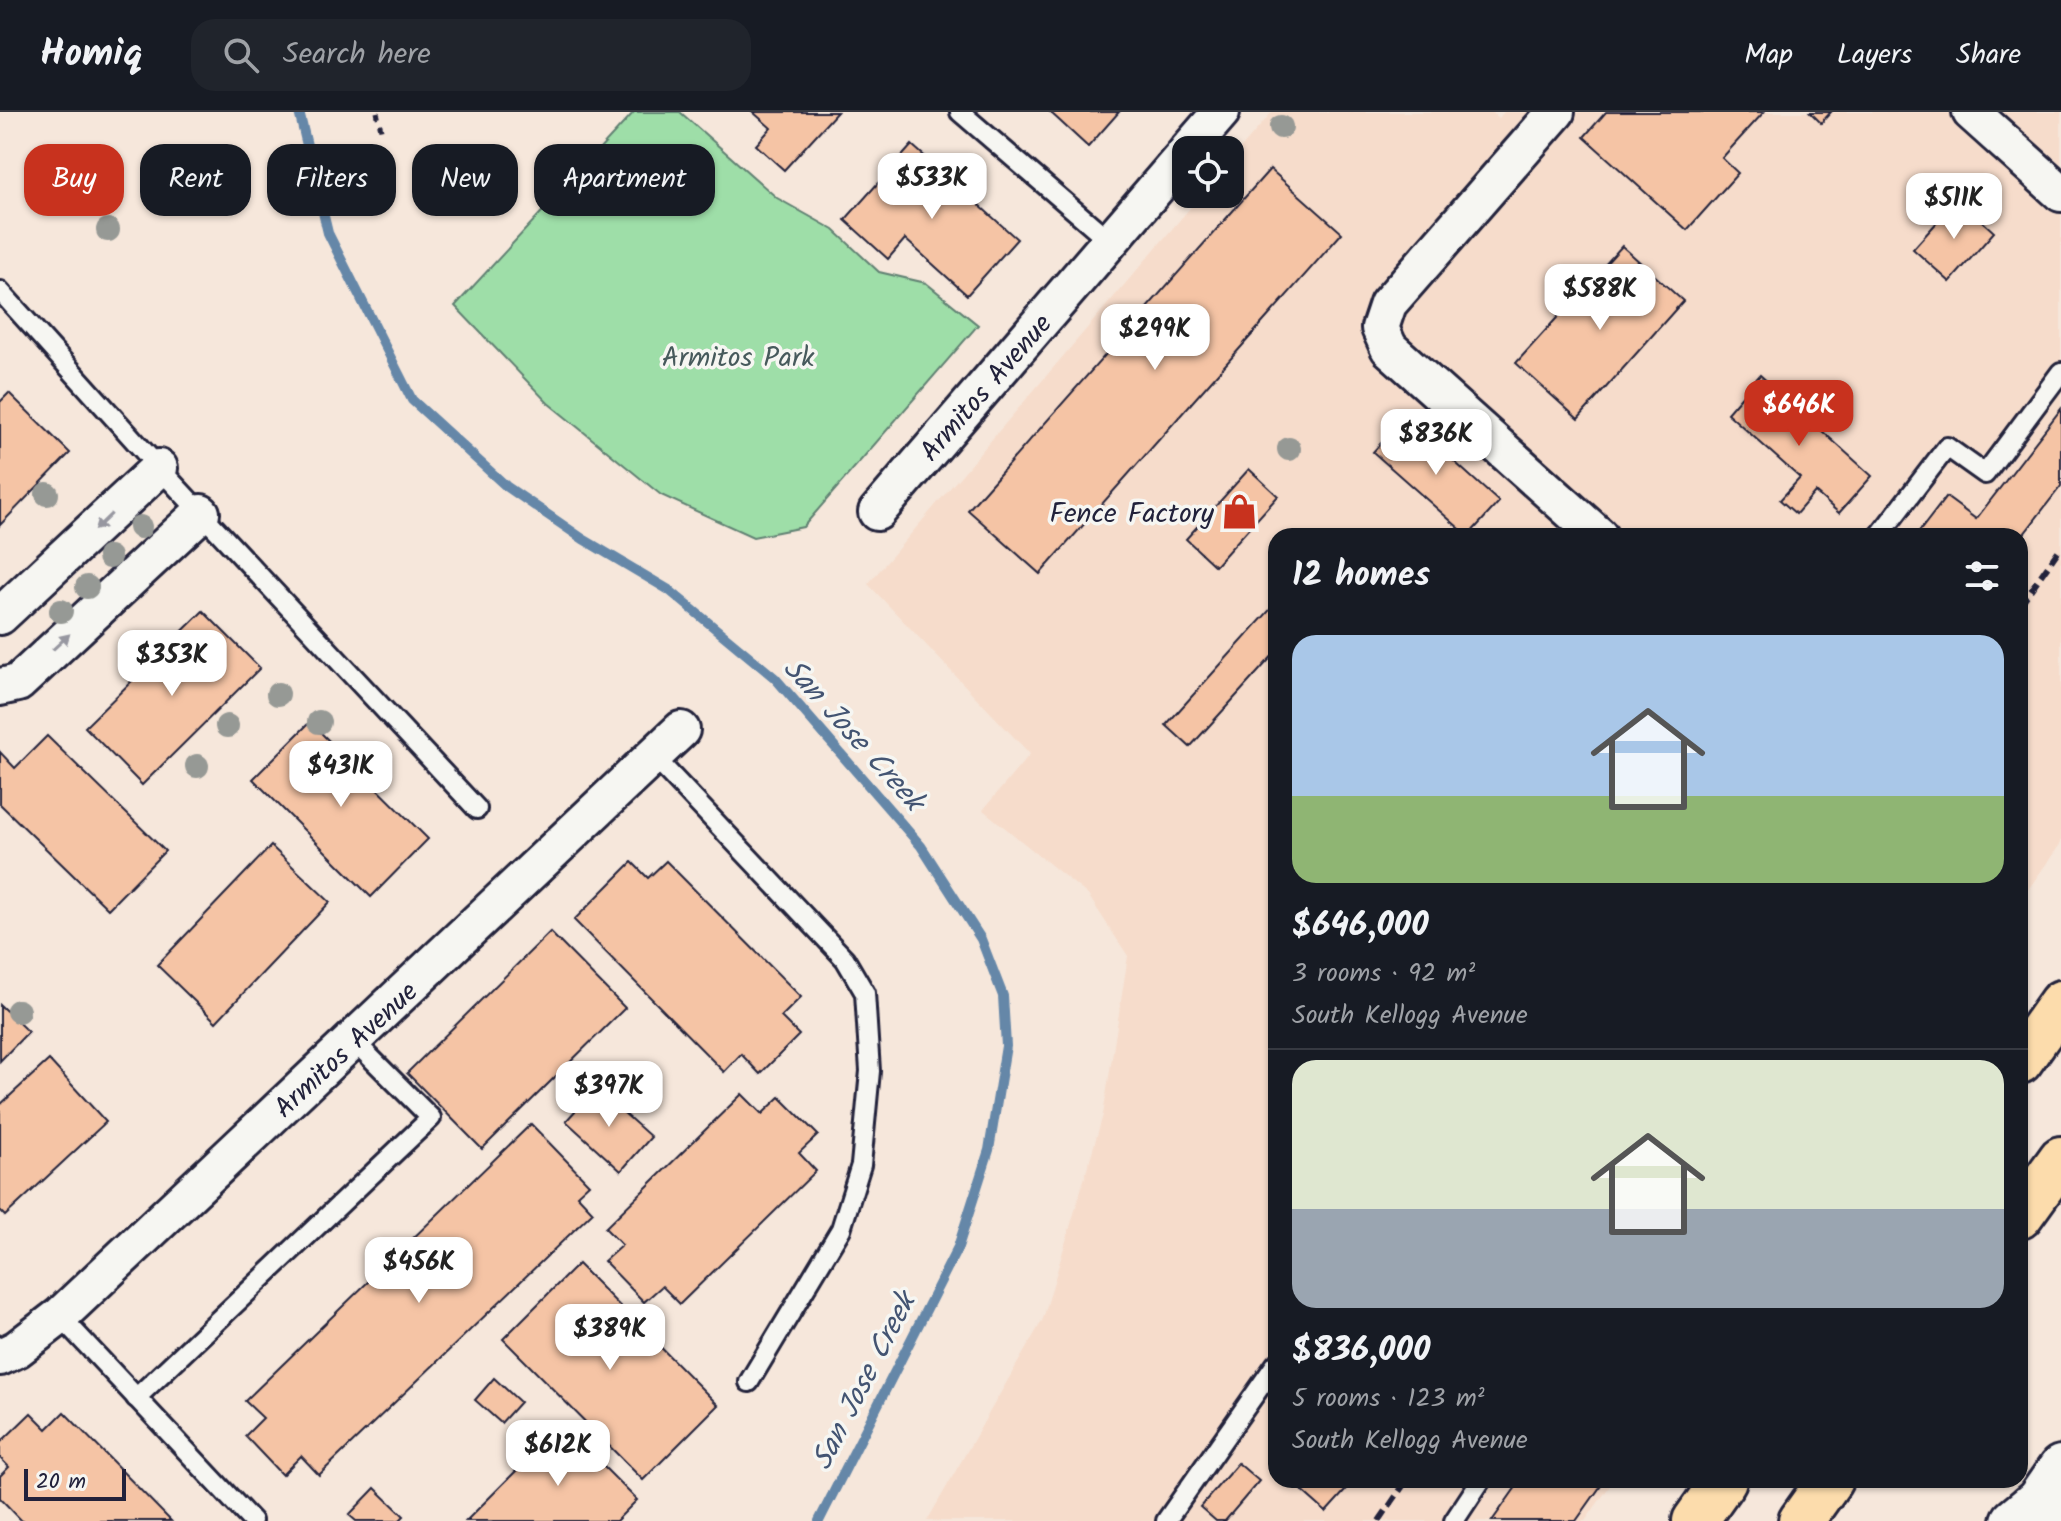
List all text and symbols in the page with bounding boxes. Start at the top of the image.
search box [191,19,751,91]
text: Homiq [40,25,143,85]
text: Search here [283,31,431,79]
icon: search [219,33,263,77]
text: Map [1744,33,1793,78]
text: Layers [1837,33,1912,78]
text: Share [1956,33,2021,78]
map controls [1172,136,1244,208]
button: locate [1172,136,1244,208]
chip: Buy [24,144,124,216]
chip: Rent [140,144,251,216]
chip: Filters [267,144,396,216]
chip: New [412,144,518,216]
chip: Apartment [534,144,715,216]
pin: $533K [876,153,988,221]
text: $533K [896,158,968,200]
pin: $511K [1898,173,2010,241]
text: $511K [1924,178,1984,220]
pin: $588K [1544,264,1656,332]
text: $588K [1563,269,1637,311]
street label: Armitos Avenue [909,304,1065,473]
pin: $299K [1099,304,1211,372]
text: $299K [1119,309,1191,351]
park label: Armitos Park [662,336,815,381]
pin: $646K [1743,380,1855,448]
text: $646K [1762,385,1836,427]
pin: $836K [1380,409,1492,477]
text: $836K [1399,414,1473,456]
place label: Fence Factory [1049,492,1215,537]
shop icon: Fence Factory [1221,493,1259,531]
one-way arrow [93,512,112,530]
text: 12 homes [1292,549,1430,603]
icon: filters [1960,554,2004,598]
pin: $353K [116,630,228,698]
one-way arrow [52,634,71,652]
text: $353K [136,635,208,677]
water label: San Jose Creek [770,648,938,826]
icon: home [1576,687,1720,831]
pin: $431K [285,741,397,809]
text: $431K [307,746,375,788]
text: $646,000 [1292,899,1429,953]
text: 3 rooms · 92 m² [1292,953,1475,995]
street label: Armitos Avenue [264,971,430,1130]
text: South Kellogg Avenue [1292,995,1528,1037]
pin: $397K [553,1061,665,1129]
text: $397K [574,1066,644,1108]
icon: home [1576,1112,1720,1256]
pin: $456K [363,1237,475,1305]
text: $456K [383,1242,455,1284]
water label: San Jose Creek [800,1282,932,1479]
pin: $389K [554,1304,666,1372]
text: $389K [573,1309,647,1351]
text: $836,000 [1292,1324,1430,1378]
text: 5 rooms · 123 m² [1292,1378,1485,1420]
pin: $612K [502,1420,614,1488]
text: South Kellogg Avenue [1292,1420,1528,1462]
text: $612K [524,1425,592,1467]
scale bar [24,1465,126,1501]
text: 20 m [36,1465,86,1500]

